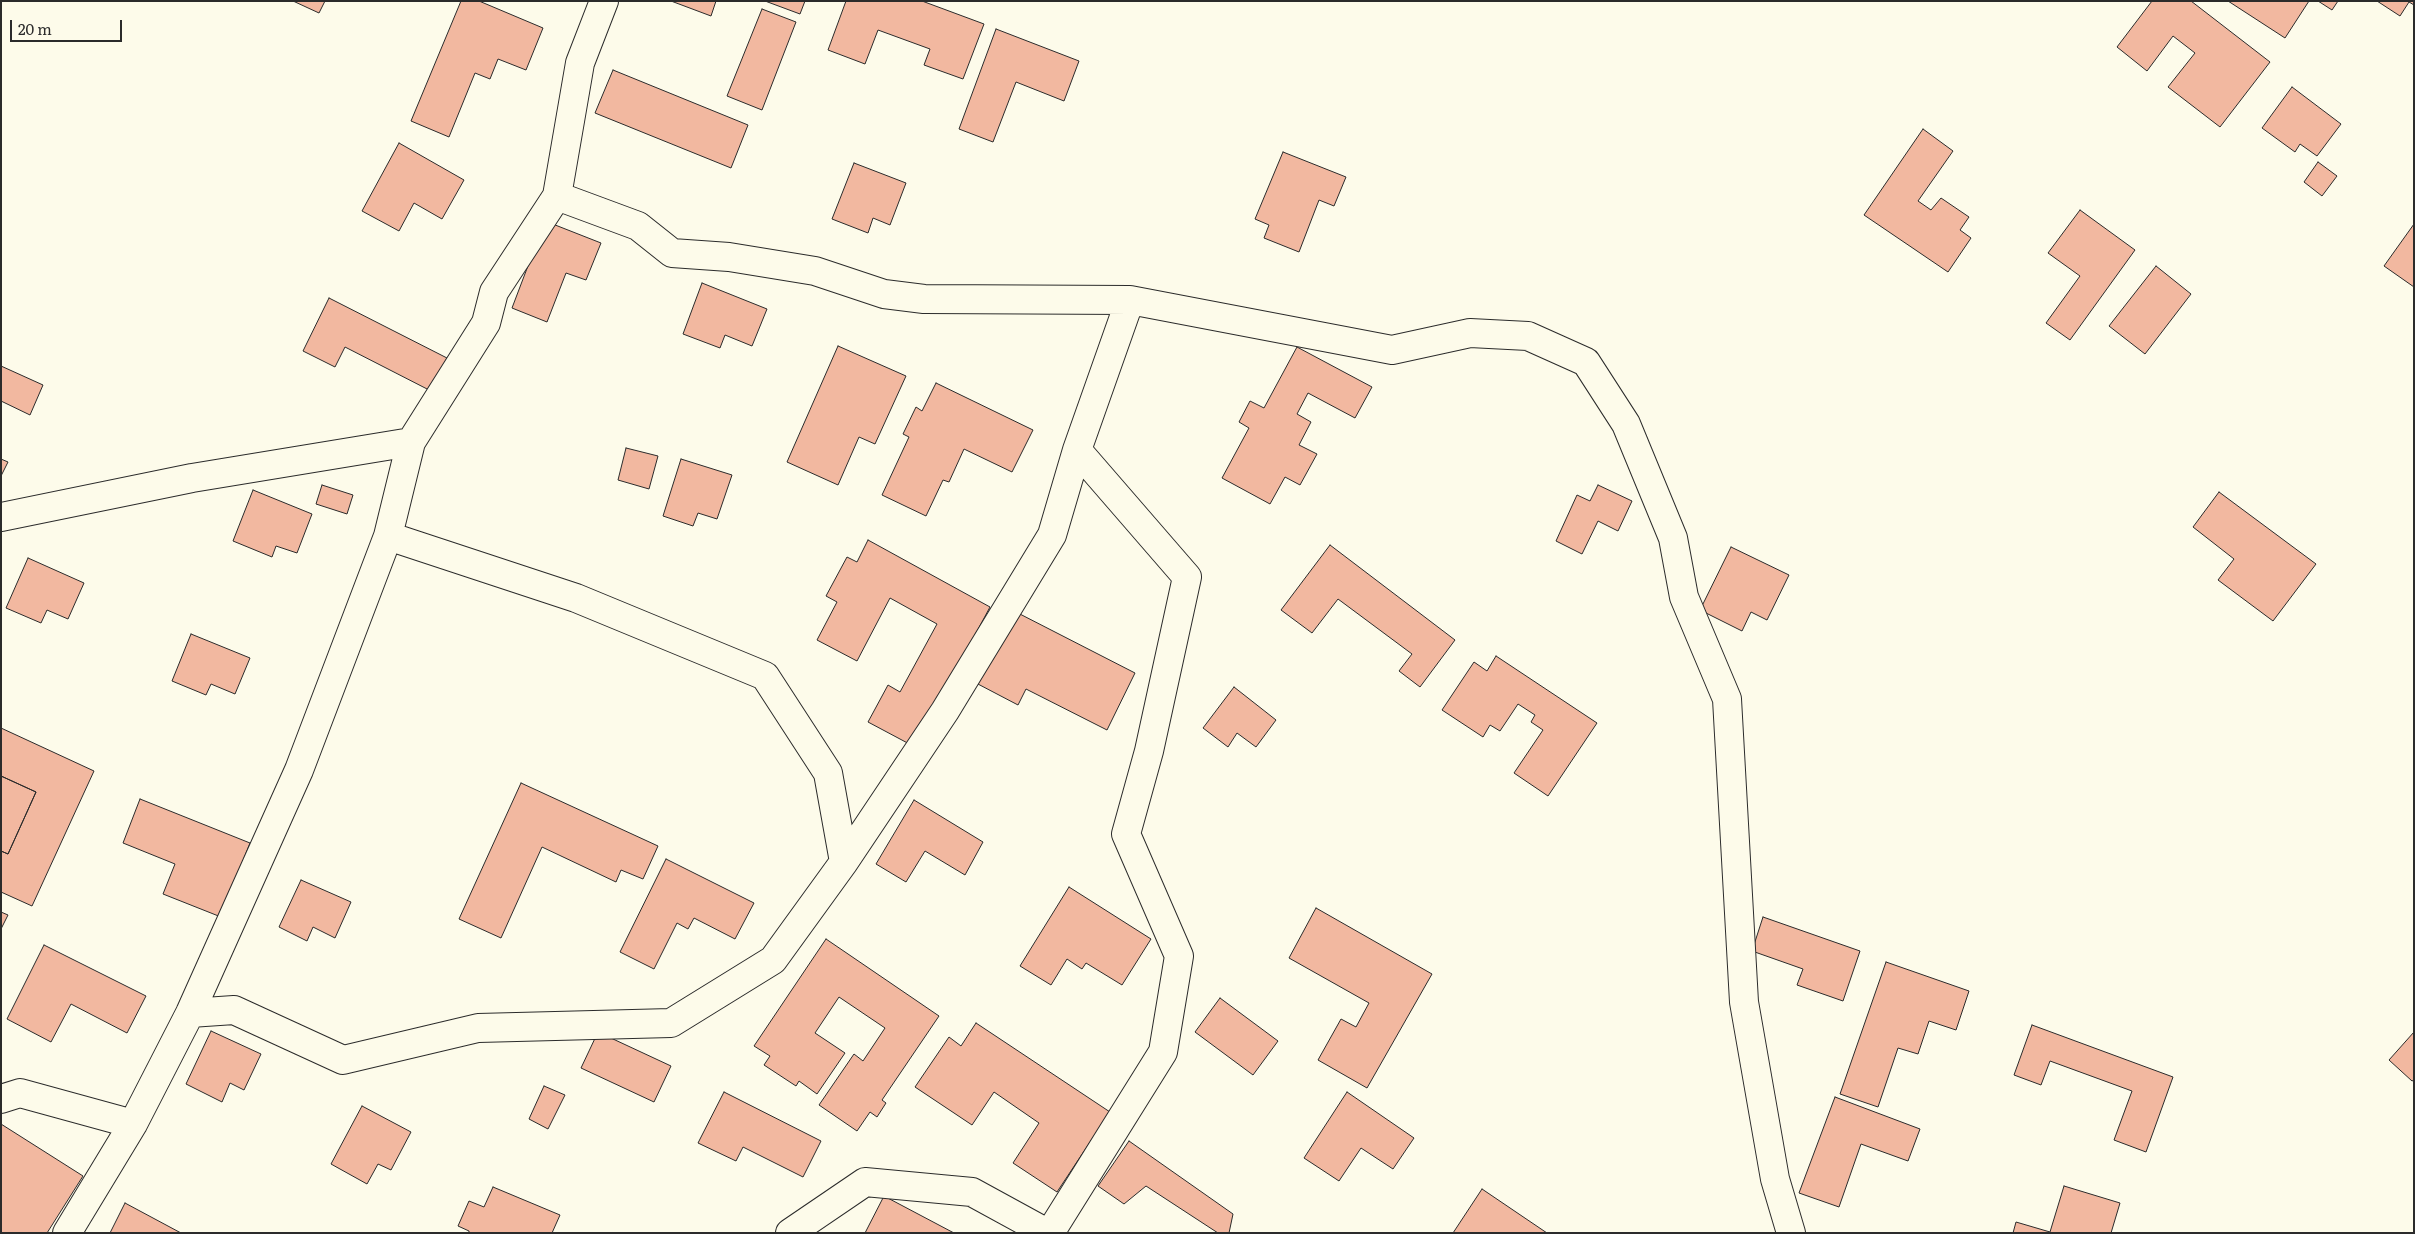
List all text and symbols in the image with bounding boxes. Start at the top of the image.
scale bar [12,10,125,42]
text: 20 m [18,17,52,40]

